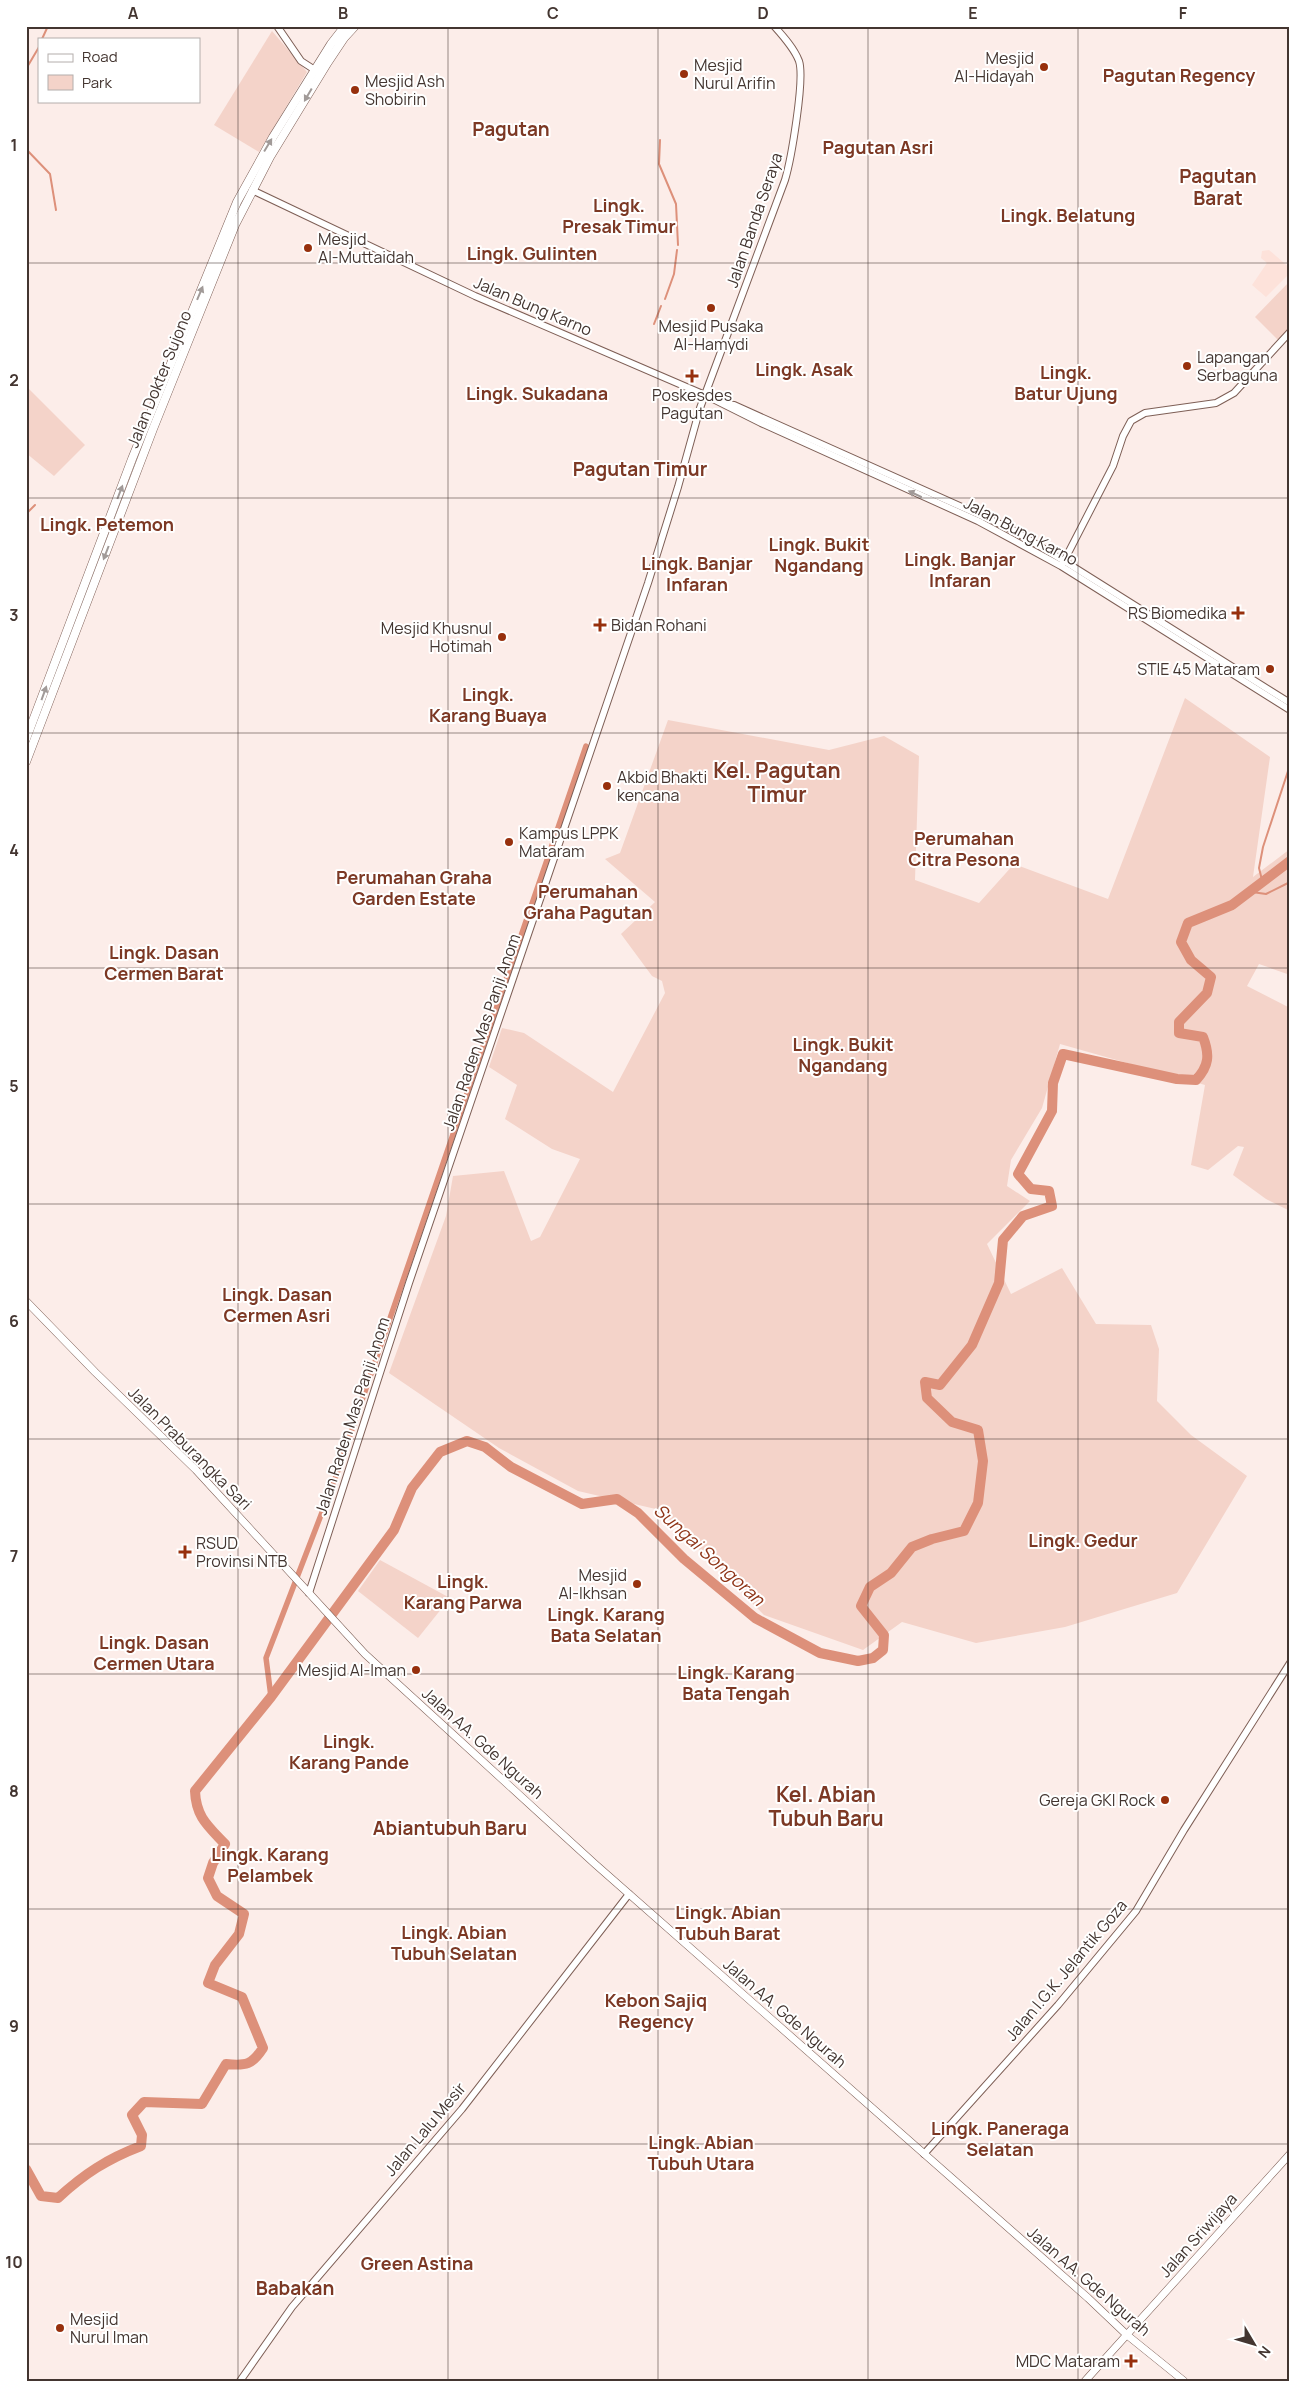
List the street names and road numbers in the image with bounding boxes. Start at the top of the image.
street label: Jalan Banda Seraya [721,150,787,290]
street label: Jalan Bung Karno [471,271,595,341]
street label: Jalan Dokter Sujono [121,307,197,451]
street label: Jalan Bung Karno [960,492,1082,570]
street label: Jalan Raden Mas Panji Anom [437,931,525,1133]
street label: Jalan Raden Mas Panji Anom [310,1314,394,1518]
street label: Jalan Praburangka Sari [123,1381,257,1515]
street label: Jalan AA. Gde Ngurah [417,1682,549,1804]
street label: Jalan I.G.K. Jelantik Goza [1000,1895,1132,2045]
street label: Jalan AA. Gde Ngurah [719,1953,851,2073]
street label: Jalan Lalu Mesir [379,2077,471,2180]
street label: Jalan Sriwijaya [1154,2188,1242,2282]
street label: Jalan AA. Gde Ngurah [1023,2221,1155,2341]

